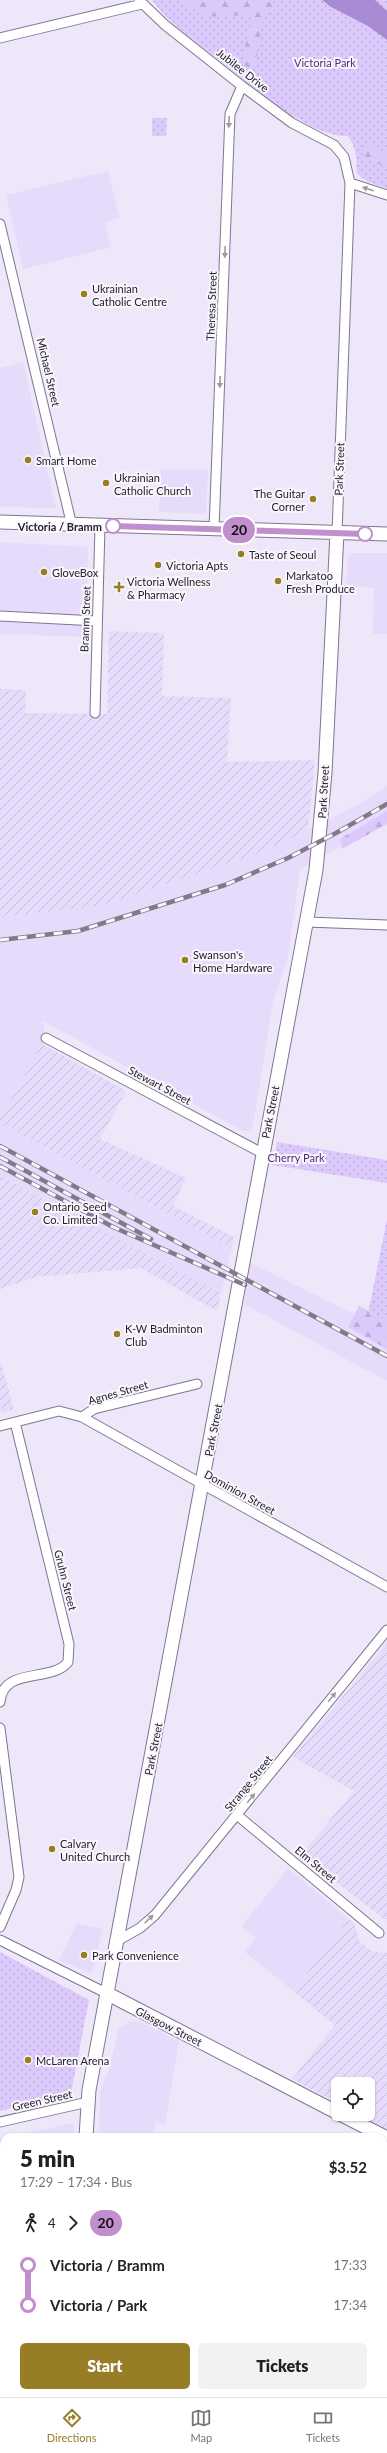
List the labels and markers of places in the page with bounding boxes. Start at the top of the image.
place label: Ukrainian Catholic Centre [92,282,167,308]
marker: Ukrainian Catholic Centre [79,289,89,299]
place label: Smart Home [36,454,97,467]
marker: Smart Home [23,455,33,465]
place label: Ukrainian Catholic Church [114,471,191,497]
marker: Ukrainian Catholic Church [101,478,111,488]
place label: The Guitar Corner [254,487,305,513]
marker: The Guitar Corner [308,494,318,504]
marker: Victoria / Bramm [105,518,121,534]
place label: Victoria / Bramm [17,520,102,533]
unlabelled marker [357,526,373,542]
place label: Taste of Seoul [249,548,316,561]
marker: Taste of Seoul [236,549,246,559]
place label: Victoria Apts [166,559,229,572]
marker: Victoria Apts [153,560,163,570]
place label: GloveBox [52,566,99,579]
marker: GloveBox [39,567,49,577]
place label: Markatoo Fresh Produce [286,569,355,595]
place label: Victoria Wellness & Pharmacy [127,575,211,601]
marker: Markatoo Fresh Produce [273,576,283,586]
marker: Victoria Wellness & Pharmacy [114,582,124,592]
place label: Swanson's Home Hardware [193,948,273,974]
marker: Swanson's Home Hardware [180,955,190,965]
place label: Ontario Seed Co. Limited [43,1200,107,1226]
marker: Ontario Seed Co. Limited [30,1207,40,1217]
place label: K-W Badminton Club [125,1322,203,1348]
marker: K-W Badminton Club [112,1329,122,1339]
place label: Calvary United Church [60,1837,130,1863]
marker: Calvary United Church [47,1844,57,1854]
place label: Park Convenience [92,1949,179,1962]
marker: Park Convenience [79,1950,89,1960]
place label: McLaren Arena [36,2054,109,2067]
marker: McLaren Arena [23,2055,33,2065]

